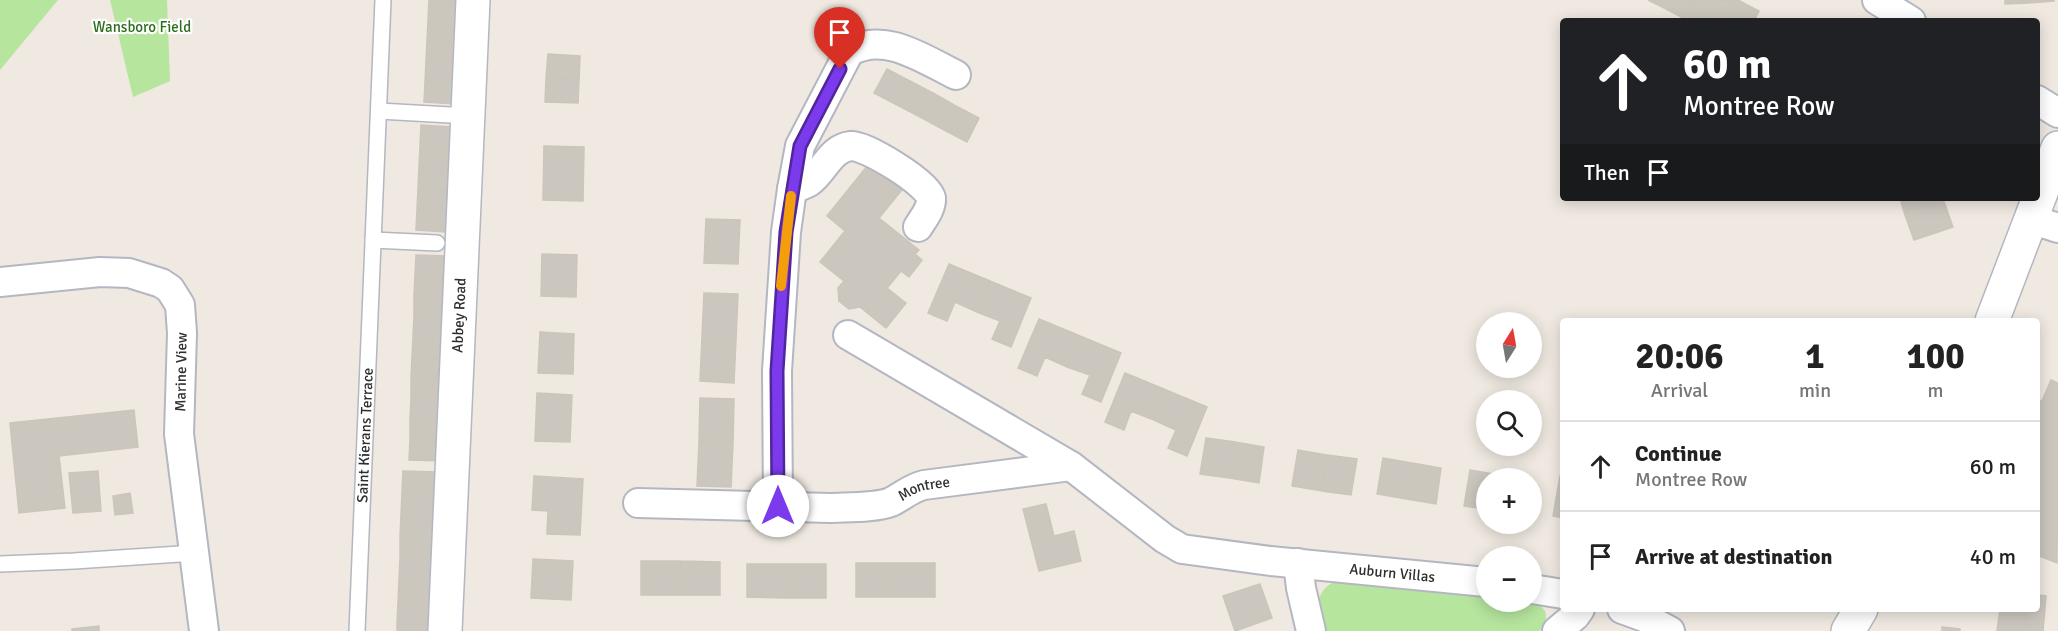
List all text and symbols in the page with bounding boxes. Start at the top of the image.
pin [814,7,865,69]
icon: arrive [823,16,856,49]
park label: Wansboro Field [93,18,191,36]
text: 60 m [1683,39,1772,90]
icon: ahead [1584,42,1662,120]
text: Montree Row [1683,90,1835,123]
icon: arrive [1642,156,1675,189]
text: Then [1584,159,1630,186]
street label: Abbey Road [448,277,470,353]
north arrow [1476,312,1542,378]
map controls [1476,312,1542,612]
street label: Marine View [171,332,191,412]
text: 20:06 [1635,334,1724,379]
text: 1 [1805,334,1825,379]
text: 100 [1906,334,1965,379]
street label: Saint Kierans Terrace [353,367,377,503]
text: Arrival [1651,378,1708,403]
text: min [1799,378,1831,403]
text: m [1928,378,1944,403]
button: search [1476,390,1542,456]
text: Continue [1635,440,1722,467]
icon: ahead [1584,450,1617,483]
text: 60 m [1970,453,2016,480]
text: Montree Row [1635,467,1747,492]
button: + [1476,468,1542,534]
street label: Montree [895,473,951,505]
position arrow [746,474,810,538]
icon: arrive [1584,540,1617,573]
text: Arrive at destination [1635,543,1832,570]
text: 40 m [1970,543,2016,570]
button: − [1476,546,1542,612]
street label: Auburn Villas [1349,560,1436,586]

